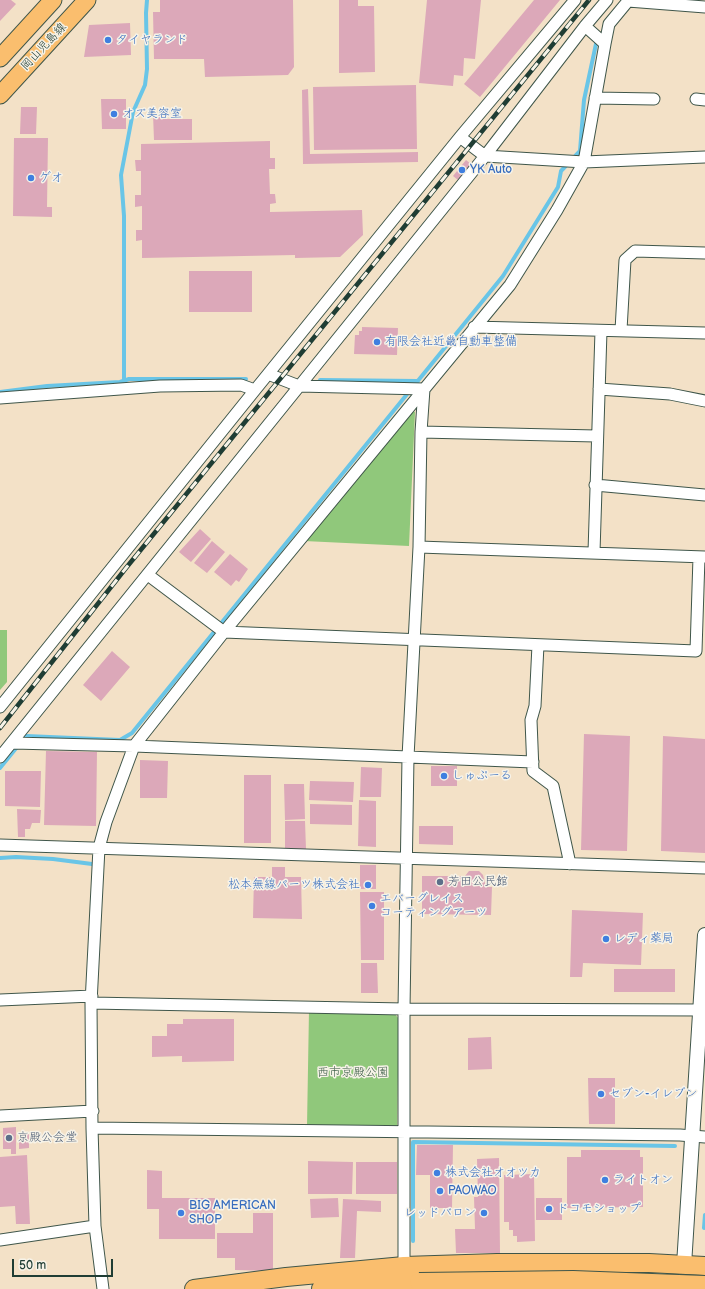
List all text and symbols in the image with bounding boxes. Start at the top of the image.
street label: 岡山児島線 [18,20,70,74]
place label: タイヤランド [116,33,188,47]
marker: タイヤランド [103,35,113,45]
place label: オズ美容室 [122,107,182,121]
marker: オズ美容室 [109,109,119,119]
place label: YK Auto [470,163,512,177]
marker: YK Auto [457,165,467,175]
place label: ゲオ [39,171,63,185]
marker: ゲオ [26,173,36,183]
place label: 有限会社近畿自動車整備 [385,335,517,349]
marker: 有限会社近畿自動車整備 [372,337,382,347]
place label: しゅぷーる [452,769,512,783]
marker: しゅぷーる [439,771,449,781]
place label: 芳田公民館 [448,875,508,889]
marker: 芳田公民館 [435,877,445,887]
place label: 松本無線パーツ株式会社 [228,878,360,892]
marker: 松本無線パーツ株式会社 [363,880,373,890]
place label: エバーグレイス コーティングアーツ [380,892,488,920]
marker: エバーグレイス コーティングアーツ [367,901,377,911]
place label: レディ薬局 [614,932,674,946]
marker: レディ薬局 [601,934,611,944]
park label: 西市京殿公園 [317,1066,389,1080]
place label: セブン-イレブン [609,1087,697,1101]
marker: セブン-イレブン [596,1089,606,1099]
place label: 京殿公会堂 [17,1131,77,1145]
marker: 京殿公会堂 [4,1133,14,1143]
place label: 株式会社オオツカ [445,1166,541,1180]
marker: 株式会社オオツカ [432,1168,442,1178]
place label: ライトオン [613,1173,673,1187]
marker: ライトオン [600,1175,610,1185]
place label: PAOWAO [448,1184,497,1198]
marker: PAOWAO [435,1186,445,1196]
place label: BIG AMERICAN SHOP [189,1199,276,1227]
place label: ドコモショップ [557,1202,641,1216]
marker: ドコモショップ [544,1204,554,1214]
place label: レッドバロン [404,1206,476,1220]
marker: BIG AMERICAN SHOP [176,1208,186,1218]
marker: レッドバロン [479,1208,489,1218]
scale bar [14,1251,115,1277]
text: 50 m [19,1258,46,1273]

